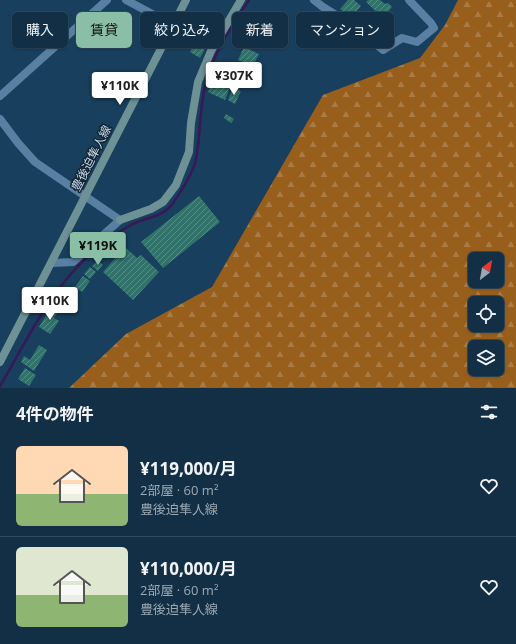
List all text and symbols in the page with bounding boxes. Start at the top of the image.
chip: 購入 [12,12,68,48]
chip: 賃貸 [76,12,132,48]
chip: 絞り込み [140,12,224,48]
chip: 新着 [232,12,288,48]
chip: マンション [296,12,394,48]
pin: ¥307K [206,62,262,96]
text: ¥307K [215,66,253,84]
pin: ¥110K [92,72,148,106]
text: ¥110K [101,76,139,94]
street label: 豊後迫隼人線 [67,122,115,194]
pin: ¥119K [70,232,126,266]
text: ¥119K [79,236,117,254]
north arrow [468,252,504,288]
map controls [468,252,504,376]
pin: ¥110K [22,287,78,321]
text: ¥110K [31,291,69,309]
button: locate [468,296,504,332]
button: layers [468,340,504,376]
icon: filters [478,401,500,423]
text: 4件の物件 [16,402,94,425]
text: ¥119,000/月 [140,457,237,480]
icon: home [48,462,96,510]
icon: heart [478,475,500,497]
text: 2部屋 · 60 m² [140,481,218,499]
text: 豊後迫隼人線 [140,500,218,518]
text: ¥110,000/月 [140,557,237,580]
icon: home [48,563,96,611]
icon: heart [478,576,500,598]
text: 2部屋 · 60 m² [140,581,218,599]
text: 豊後迫隼人線 [140,600,218,618]

